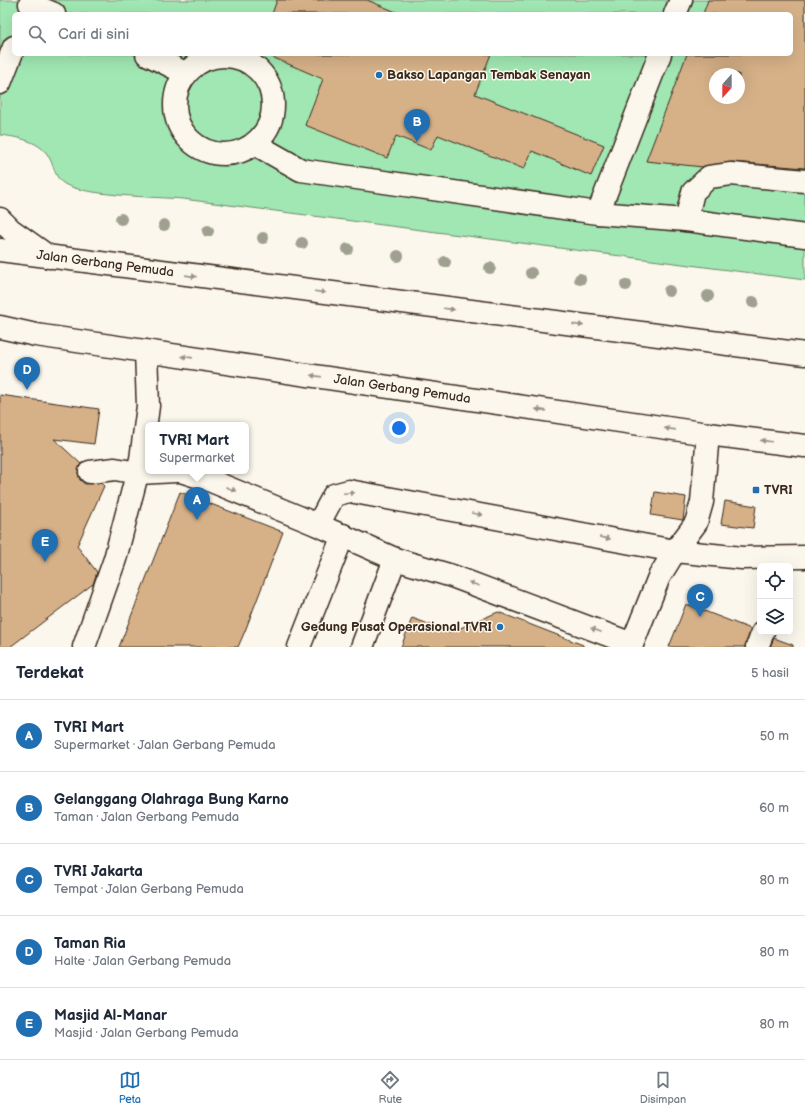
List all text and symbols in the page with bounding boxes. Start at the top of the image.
search box [12,12,793,56]
icon: search [26,23,48,45]
text: Cari di sini [58,25,129,44]
place label: Bakso Lapangan Tembak Senayan [387,67,590,83]
north arrow [709,68,745,104]
marker: Bakso Lapangan Tembak Senayan [374,70,384,80]
pin: B [404,109,430,142]
street label: Jalan Gerbang Pemuda [36,247,175,280]
one-way arrow [185,273,197,279]
one-way arrow [314,289,326,296]
one-way arrow [443,306,455,312]
one-way arrow [572,322,584,328]
one-way arrow [181,354,193,360]
pin: D [14,357,40,390]
street label: Jalan Gerbang Pemuda [333,371,472,407]
one-way arrow [309,373,322,379]
one-way arrow [535,407,547,413]
your location [389,418,409,438]
popup [145,422,249,474]
one-way arrow [664,426,676,432]
text: TVRI Mart [159,431,229,450]
one-way arrow [760,438,772,445]
text: Supermarket [159,450,235,466]
place label: TVRI [764,482,793,498]
marker: TVRI [751,485,761,495]
one-way arrow [225,486,237,492]
pin: A [184,487,210,520]
one-way arrow [343,489,355,496]
one-way arrow [471,512,483,518]
pin: E [32,529,58,562]
one-way arrow [599,535,611,541]
map controls [757,563,793,635]
button: locate [757,563,793,599]
one-way arrow [468,581,480,587]
pin: C [687,584,713,617]
button: layers [757,599,793,635]
place label: Gedung Pusat Operasional TVRI [301,619,492,635]
marker: Gedung Pusat Operasional TVRI [495,622,505,632]
one-way arrow [589,626,601,632]
text: Terdekat [16,663,84,683]
text: 5 hasil [751,665,789,681]
text: TVRI Mart [54,718,124,737]
text: A [25,728,33,744]
text: 50 m [760,728,789,744]
text: Supermarket · Jalan Gerbang Pemuda [54,737,276,753]
text: Gelanggang Olahraga Bung Karno [54,790,289,809]
text: B [24,800,34,816]
text: 60 m [759,800,789,816]
text: Taman · Jalan Gerbang Pemuda [54,809,239,825]
text: TVRI Jakarta [54,862,143,881]
text: C [24,872,34,888]
text: 80 m [760,872,789,888]
text: Tempat · Jalan Gerbang Pemuda [54,881,244,897]
text: Taman Ria [54,934,126,953]
text: D [24,944,34,960]
text: 80 m [760,944,789,960]
text: Halte · Jalan Gerbang Pemuda [54,953,231,969]
text: Masjid Al-Manar [54,1006,167,1025]
text: E [25,1016,33,1032]
text: 80 m [760,1016,789,1032]
text: Masjid · Jalan Gerbang Pemuda [54,1025,239,1041]
tab: Peta [119,1069,141,1106]
tab: Rute [379,1069,402,1106]
tab: Disimpan [640,1069,686,1106]

